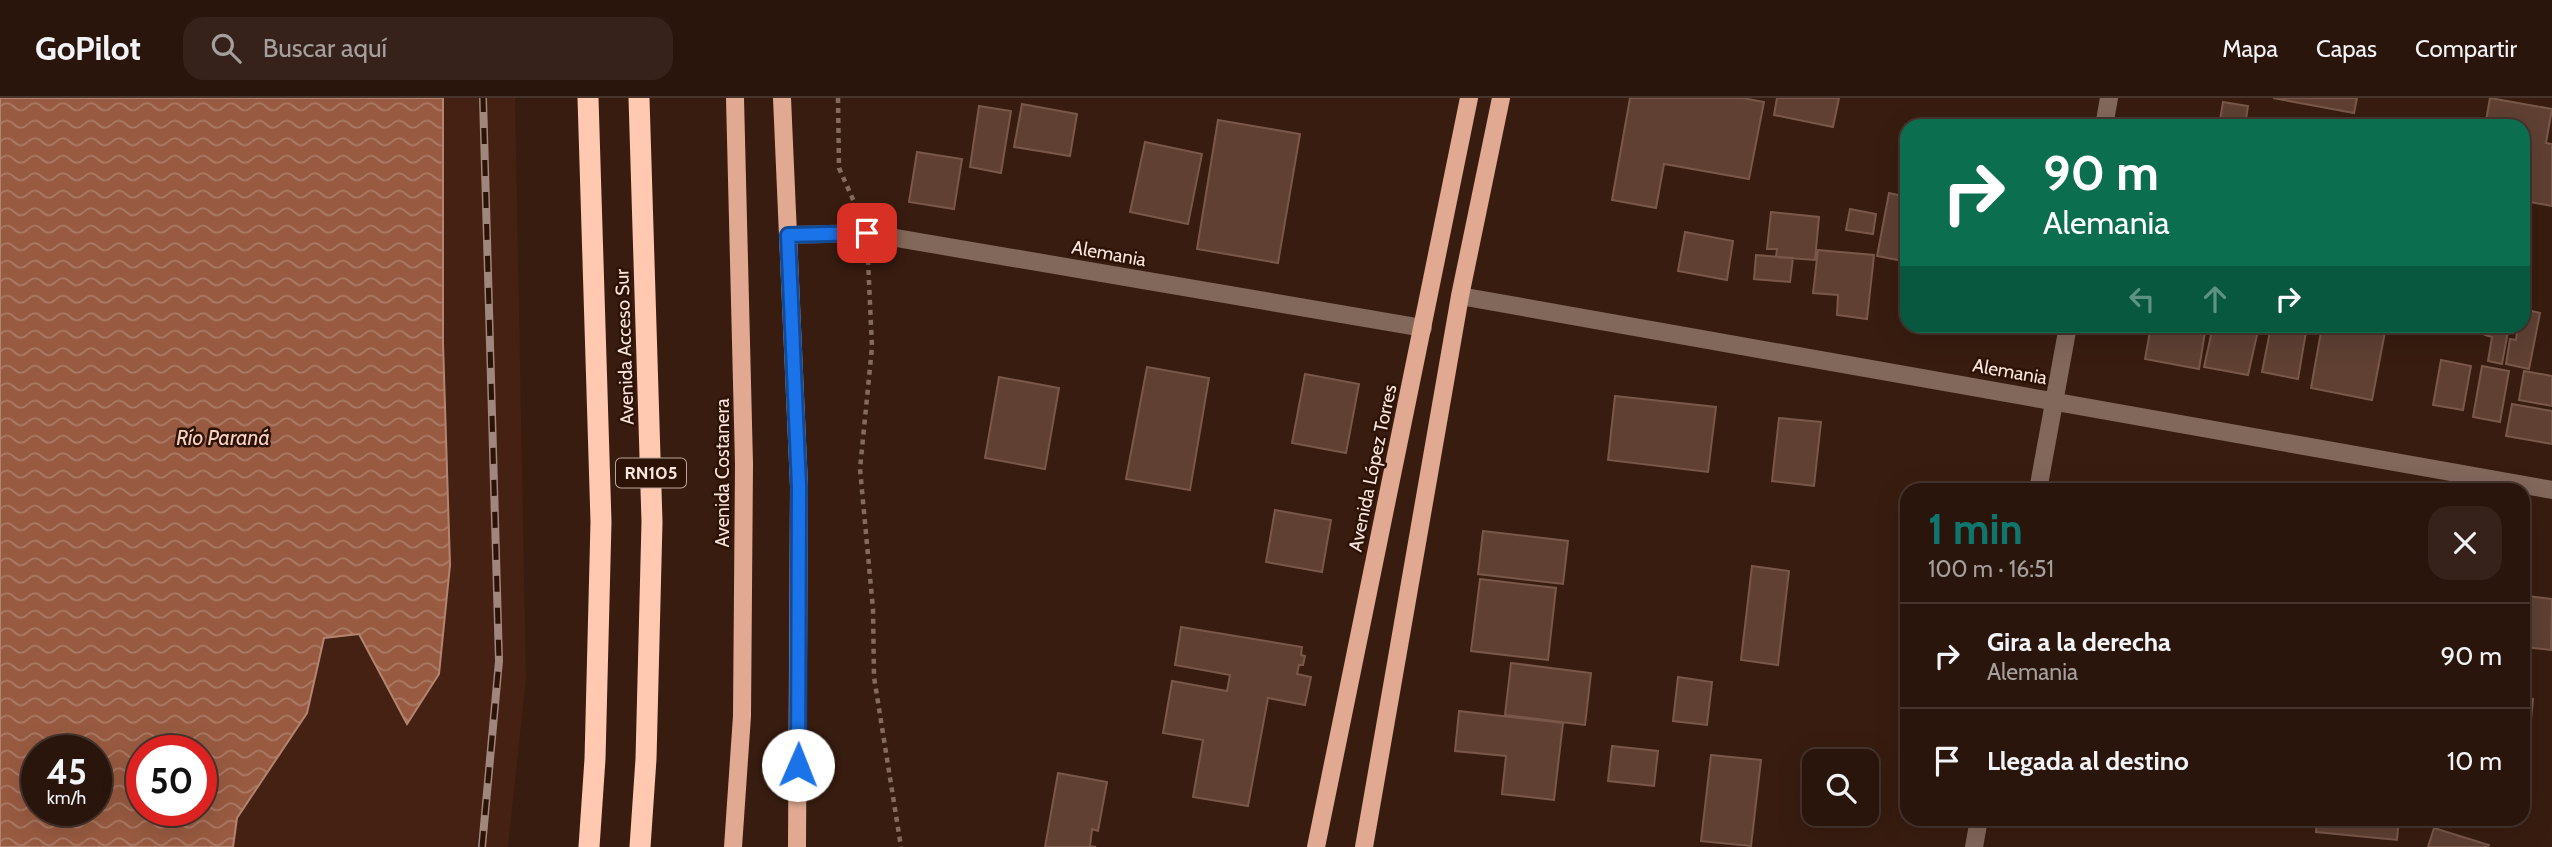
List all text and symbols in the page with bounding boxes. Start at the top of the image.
search box [183,17,673,80]
text: GoPilot [35,28,141,68]
icon: search [207,29,245,67]
text: Buscar aquí [263,32,387,64]
text: Mapa [2222,34,2278,63]
text: Capas [2316,34,2377,63]
text: Compartir [2415,34,2517,63]
text: 90 m [2043,143,2159,202]
icon: right [1928,147,2019,238]
pin [837,203,897,263]
text: Alemania [2043,203,2170,242]
icon: arrive [848,214,886,252]
street label: Alemania [1070,236,1148,271]
street label: Avenida Acceso Sur [610,268,639,425]
icon: left [2123,280,2161,318]
icon: ahead [2196,280,2234,318]
icon: right [2269,280,2307,318]
street label: Alemania [1971,354,2049,389]
street label: Avenida López Torres [1344,382,1401,554]
street label: Avenida Costanera [711,398,734,548]
water label: Río Paraná [176,425,270,450]
road number: RN105 [616,458,686,488]
text: 1 min [1928,503,2023,555]
button: close [2428,506,2502,580]
text: 100 m · 16:51 [1928,555,2054,583]
text: Gira a la derecha [1987,626,2171,658]
icon: right [1928,637,1966,675]
text: 90 m [2440,640,2502,672]
text: Alemania [1987,658,2078,686]
position arrow [761,728,835,802]
speed limit sign: 50 [126,735,217,826]
icon: arrive [1928,742,1966,780]
text: Llegada al destino [1987,745,2189,777]
text: 10 m [2447,745,2502,777]
map controls [1802,749,1879,826]
button: search [1802,749,1879,826]
text: 45 [46,750,87,793]
text: km/h [47,787,86,809]

